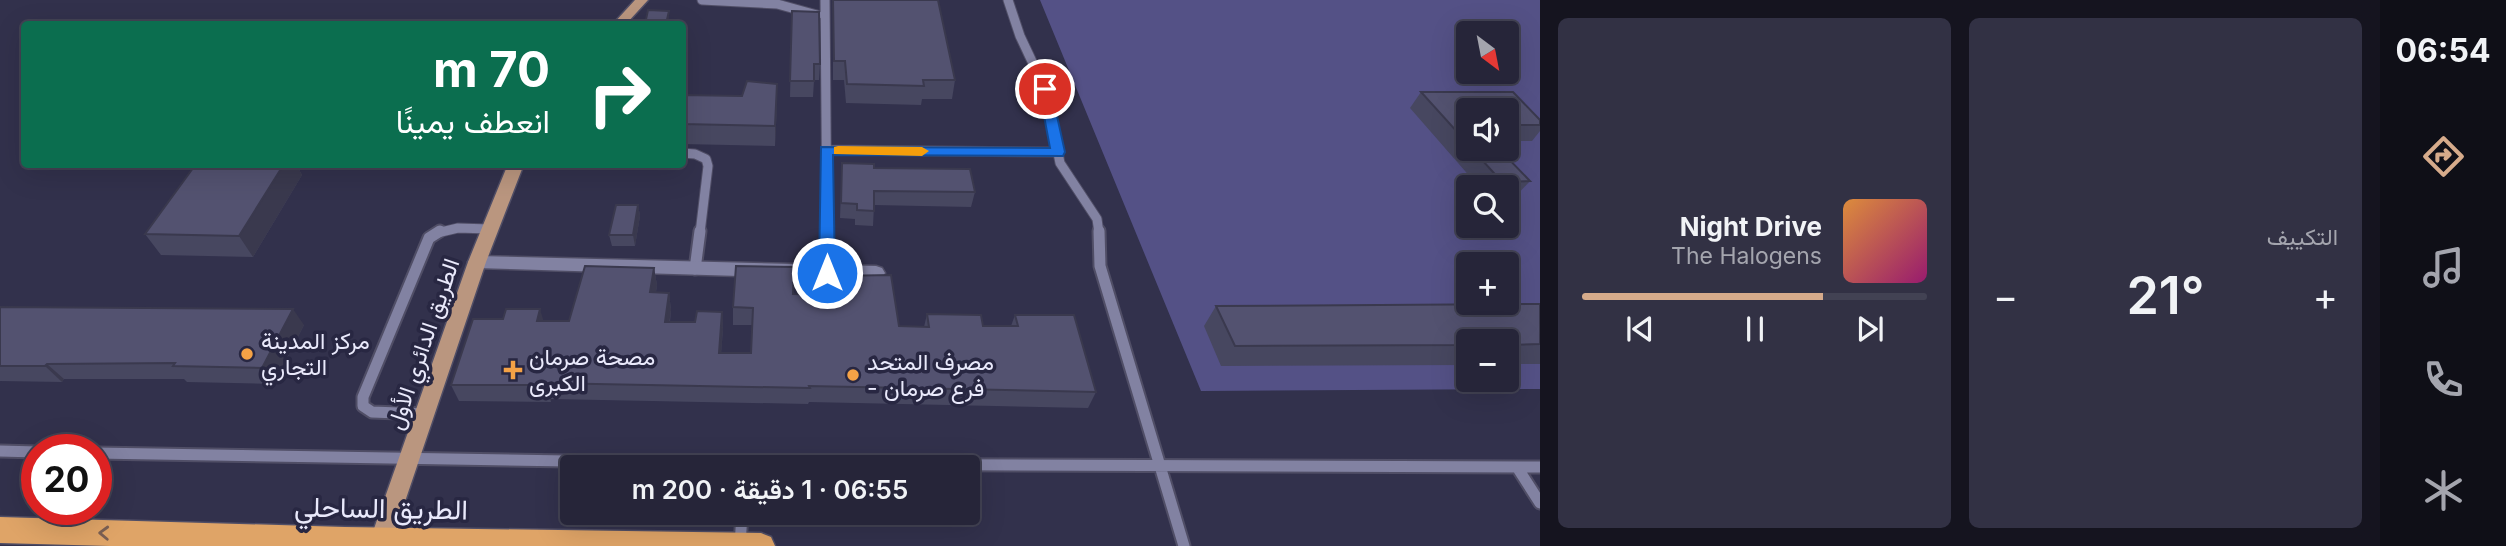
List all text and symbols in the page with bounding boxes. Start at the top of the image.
north arrow [1456,21,1519,84]
map controls [1456,21,1519,392]
text: 06:54 [2395,31,2491,70]
text: 70 m [433,40,550,99]
icon: right [574,49,665,140]
pin [1015,59,1075,119]
icon: arrive [1026,70,1064,108]
button: sound [1456,98,1519,161]
text: انعطف يمينًا [396,102,550,141]
icon: directions [2419,132,2468,181]
button: search [1456,175,1519,238]
text: Night Drive [1680,211,1822,242]
text: التكييف [2267,223,2338,251]
position arrow [790,236,864,310]
text: The Halogens [1671,242,1822,270]
icon: music [2419,243,2468,292]
button: + [1456,252,1519,315]
street label: الطريق الدائري الأول [381,255,470,435]
text: 21° [2126,264,2205,327]
text: − [1993,273,2018,319]
text: + [2313,273,2338,319]
icon: previous [1621,310,1659,348]
icon: pause [1736,310,1774,348]
icon: next [1851,310,1889,348]
place label: مركز المدينة التجاري [261,327,370,386]
button: − [1456,329,1519,392]
place label: مصحة صرمان الكبرى [529,343,655,398]
marker: مركز المدينة التجاري [239,346,255,362]
place label: مصرف المتحد - فرع صرمان [867,348,994,404]
icon: phone [2419,355,2468,404]
marker: مصحة صرمان الكبرى [503,360,523,380]
marker: مصرف المتحد - فرع صرمان [845,367,861,383]
speed limit sign: 20 [21,434,112,525]
icon: climate [2419,466,2468,515]
text: 06:55 · 1 دقيقة · 200 m [632,474,908,505]
street label: الطريق الساحلي [294,489,468,533]
one-way arrow [99,525,109,541]

